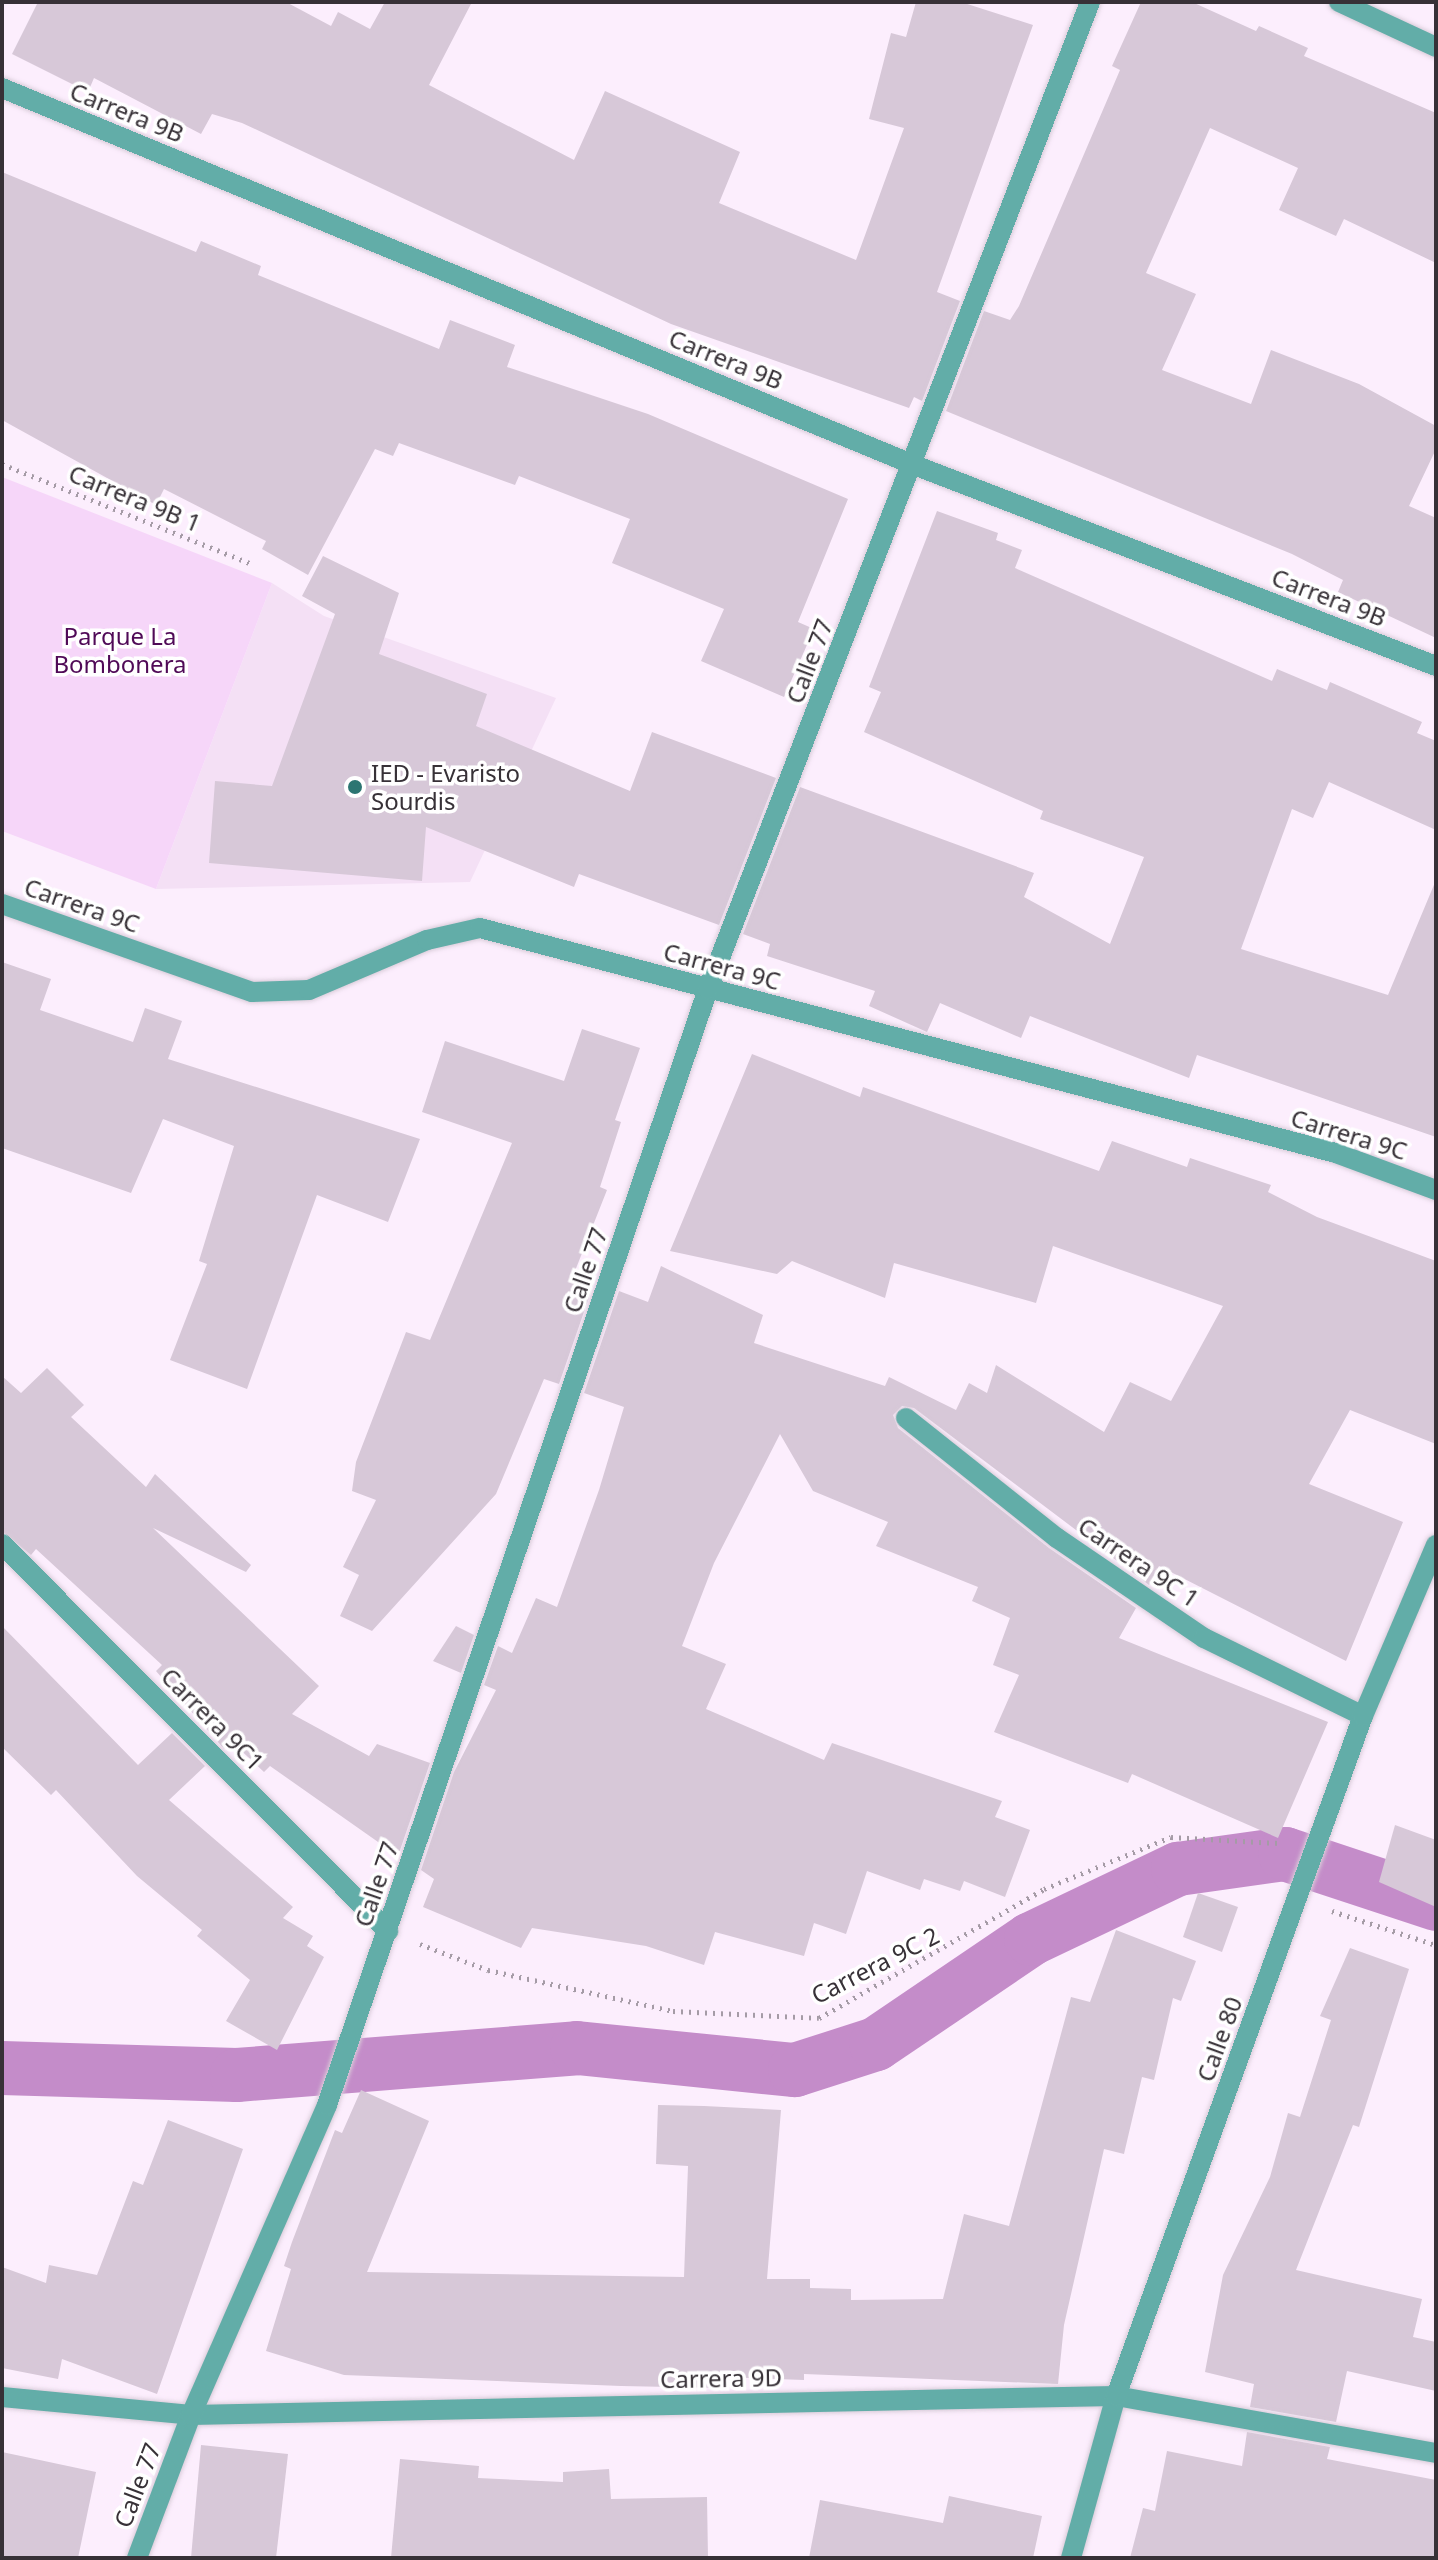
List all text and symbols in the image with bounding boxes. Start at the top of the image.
street label: Carrera 9B [66,76,188,148]
street label: Carrera 9B [665,323,787,395]
street label: Carrera 9B 1 [65,458,205,538]
street label: Carrera 9B [1268,562,1390,632]
street label: Calle 77 [780,615,838,707]
park label: Parque La Bombonera [53,622,187,678]
place label: IED - Evaristo Sourdis [371,759,520,815]
marker: IED - Evaristo Sourdis [346,778,364,796]
street label: Carrera 9C [21,872,143,938]
street label: Carrera 9C [661,937,783,995]
street label: Carrera 9C [1288,1103,1410,1165]
street label: Calle 77 [557,1224,613,1316]
street label: Carrera 9C 1 [1073,1511,1205,1613]
street label: Carrera 9C1 [156,1662,270,1776]
street label: Calle 77 [348,1838,404,1930]
street label: Carrera 9C 2 [806,1921,944,2009]
street label: Calle 80 [1190,1993,1248,2085]
street label: Carrera 9D [660,2363,782,2393]
street label: Calle 77 [108,2439,166,2531]

